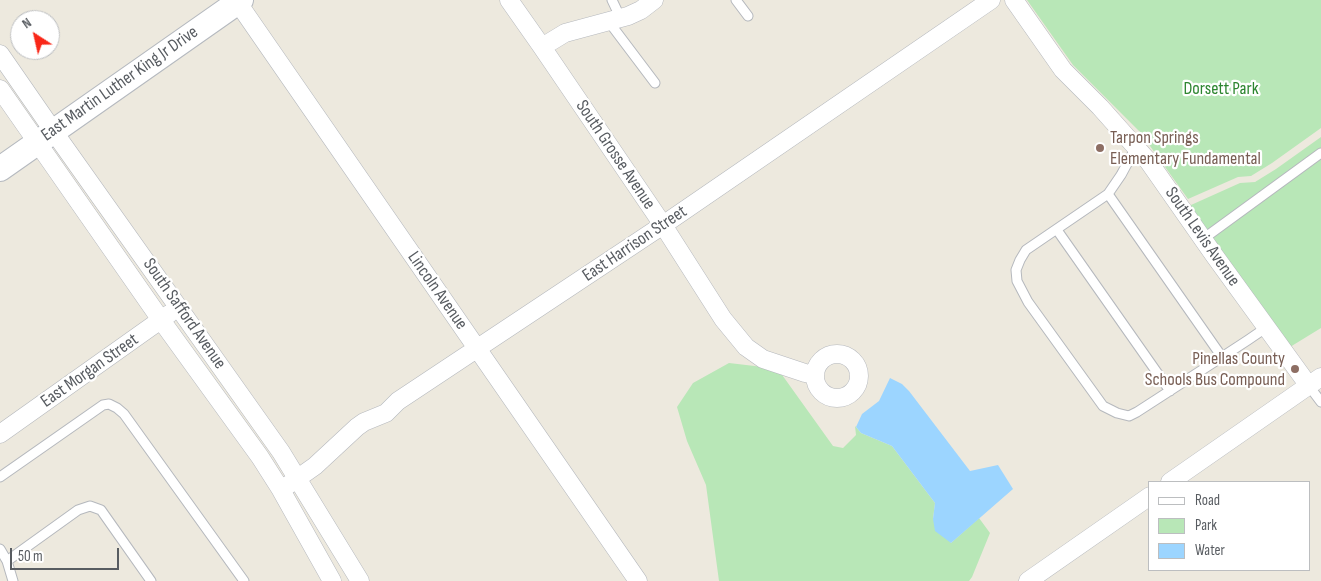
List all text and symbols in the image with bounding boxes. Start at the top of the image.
north arrow [10,10,60,60]
text: N [19,14,35,32]
street label: East Martin Luther King Jr Drive [37,22,203,146]
park label: Dorsett Park [1183,78,1259,100]
street label: South Grosse Avenue [571,96,659,214]
place label: Tarpon Springs Elementary Fundamental [1110,127,1261,170]
marker: Tarpon Springs Elementary Fundamental [1094,142,1106,154]
street label: South Levis Avenue [1160,183,1244,291]
street label: East Harrison Street [579,201,691,287]
street label: Lincoln Avenue [402,248,472,334]
street label: South Safford Avenue [138,255,230,373]
street label: East Morgan Street [37,329,143,413]
place label: Pinellas County Schools Bus Compound [1145,348,1285,390]
marker: Pinellas County Schools Bus Compound [1289,363,1301,375]
legend [1148,481,1311,571]
text: Road [1195,491,1220,510]
text: Park [1195,516,1217,535]
scale bar [12,538,121,570]
text: Water [1195,541,1225,560]
text: 50 m [18,547,43,566]

